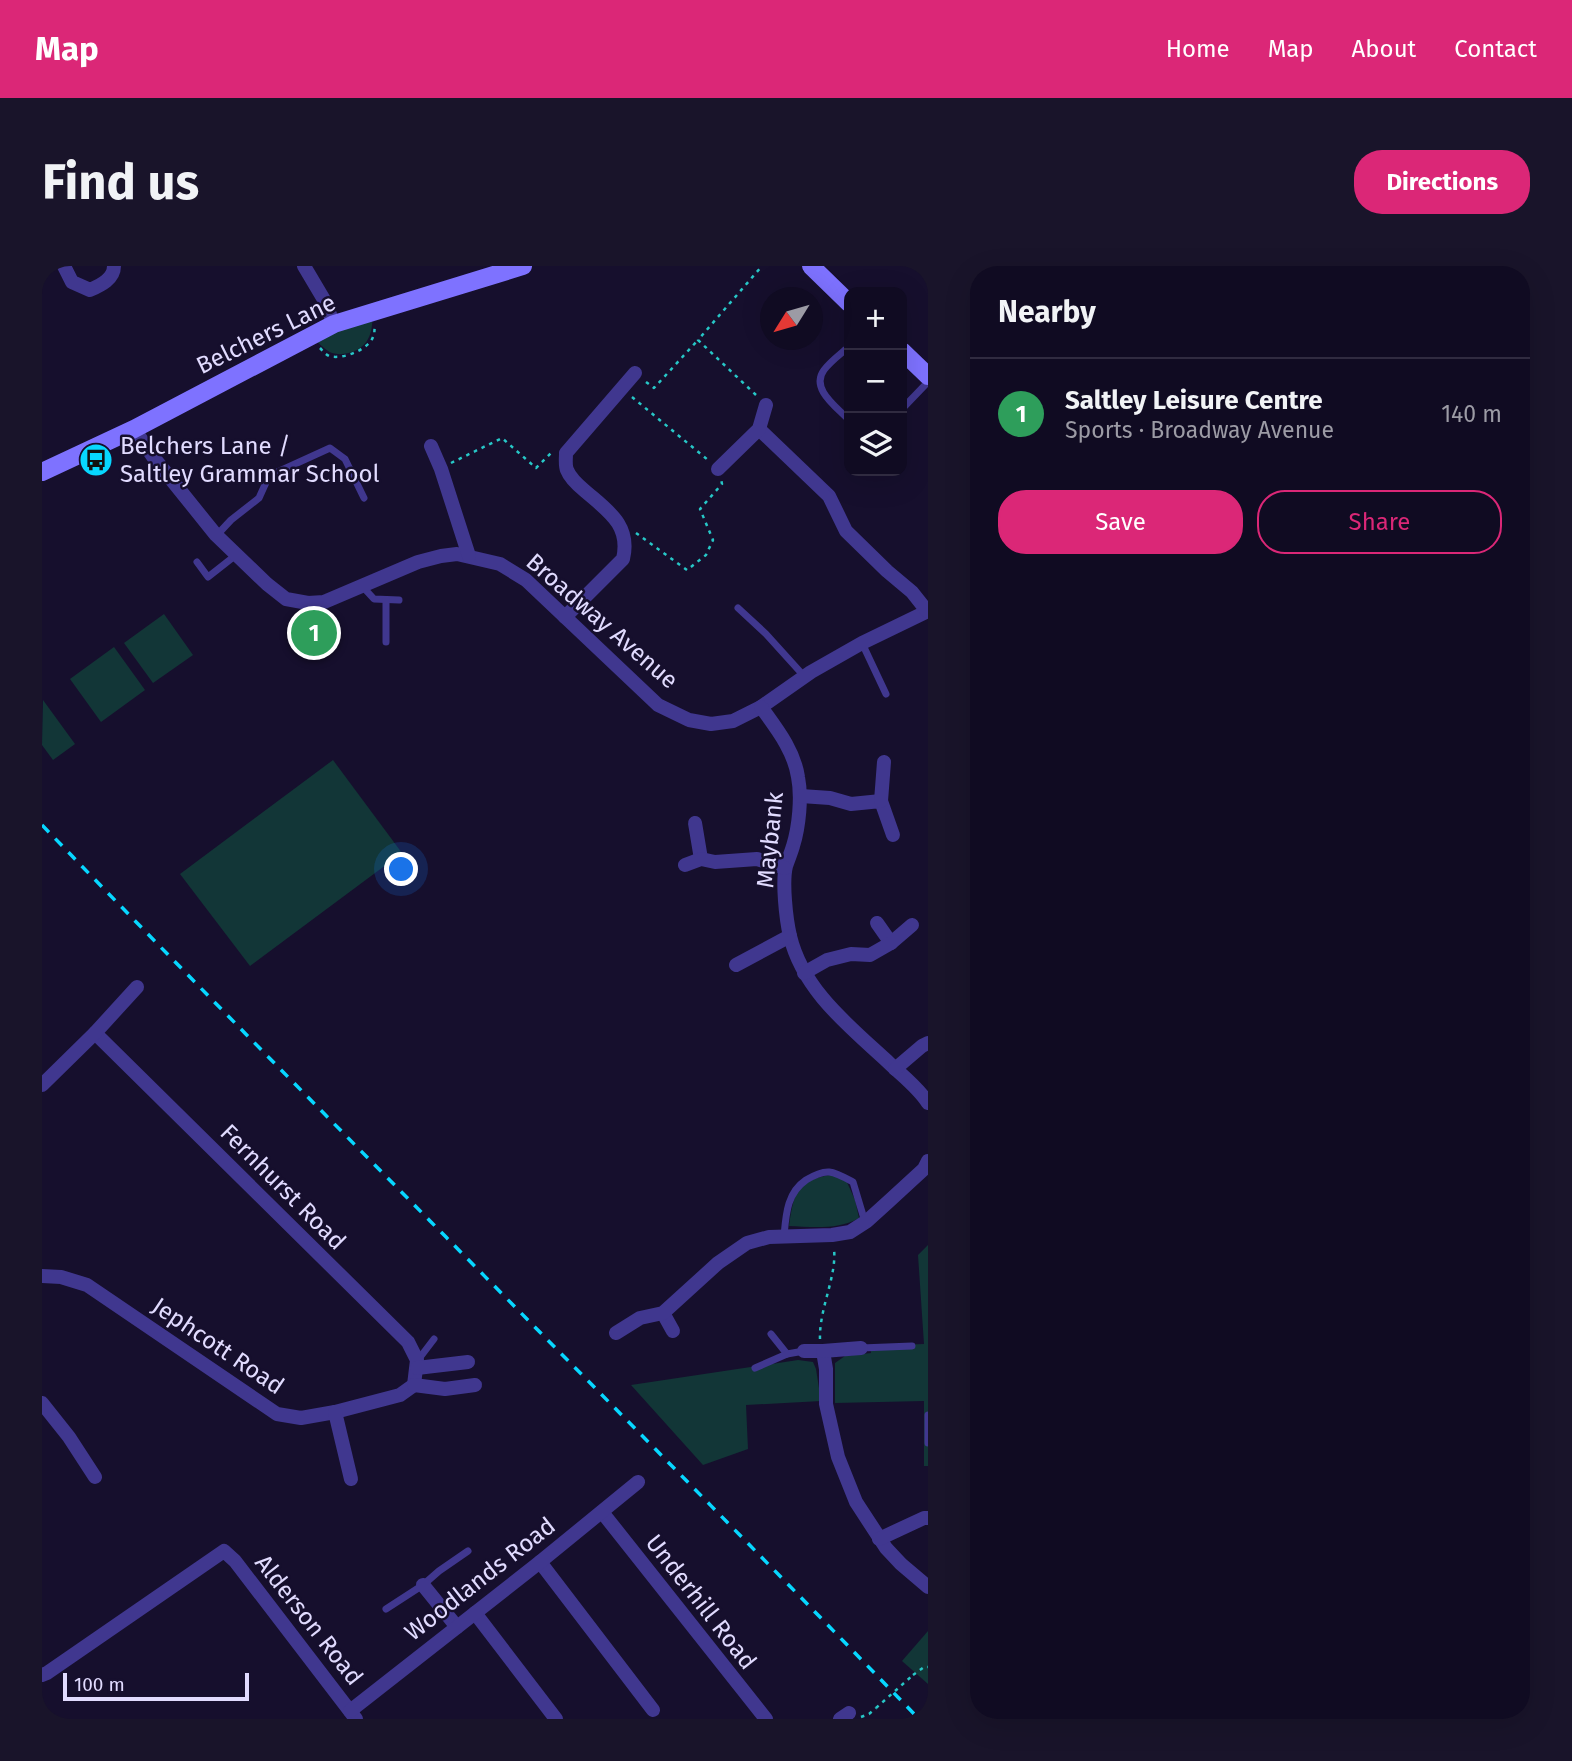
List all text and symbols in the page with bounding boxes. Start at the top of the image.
text: Map [35,29,99,69]
text: Home [1166,35,1230,63]
text: Map [1268,35,1314,63]
text: About [1352,35,1416,63]
text: Contact [1454,35,1537,63]
button: Directions [1354,150,1530,214]
text: Find us [42,153,199,212]
north arrow [760,287,823,350]
map controls [844,287,907,476]
button: + [844,287,907,350]
street label: Belchers Lane [192,288,340,380]
text: Nearby [998,294,1096,330]
button: − [844,350,907,413]
text: Saltley Leisure Centre [1065,385,1323,416]
text: 1 [1016,400,1026,428]
text: 140 m [1441,400,1502,428]
button: layers [844,413,907,476]
text: Sports · Broadway Avenue [1065,416,1334,444]
place label: Belchers Lane / Saltley Grammar School [120,432,380,488]
bus stop icon: Belchers Lane / Saltley Grammar School [77,441,115,479]
button: Save [998,490,1243,554]
button: Share [1257,490,1502,554]
street label: Broadway Avenue [520,548,684,694]
pin: 1 [291,607,337,659]
street label: Maybank [751,790,789,890]
your location [384,852,418,886]
street label: Fernhurst Road [214,1118,352,1256]
street label: Jephcott Road [147,1292,289,1400]
street label: Woodlands Road [399,1512,561,1646]
street label: Underhill Road [640,1529,762,1675]
street label: Alderson Road [249,1549,369,1691]
scale bar [63,1670,248,1702]
text: 100 m [74,1673,125,1696]

